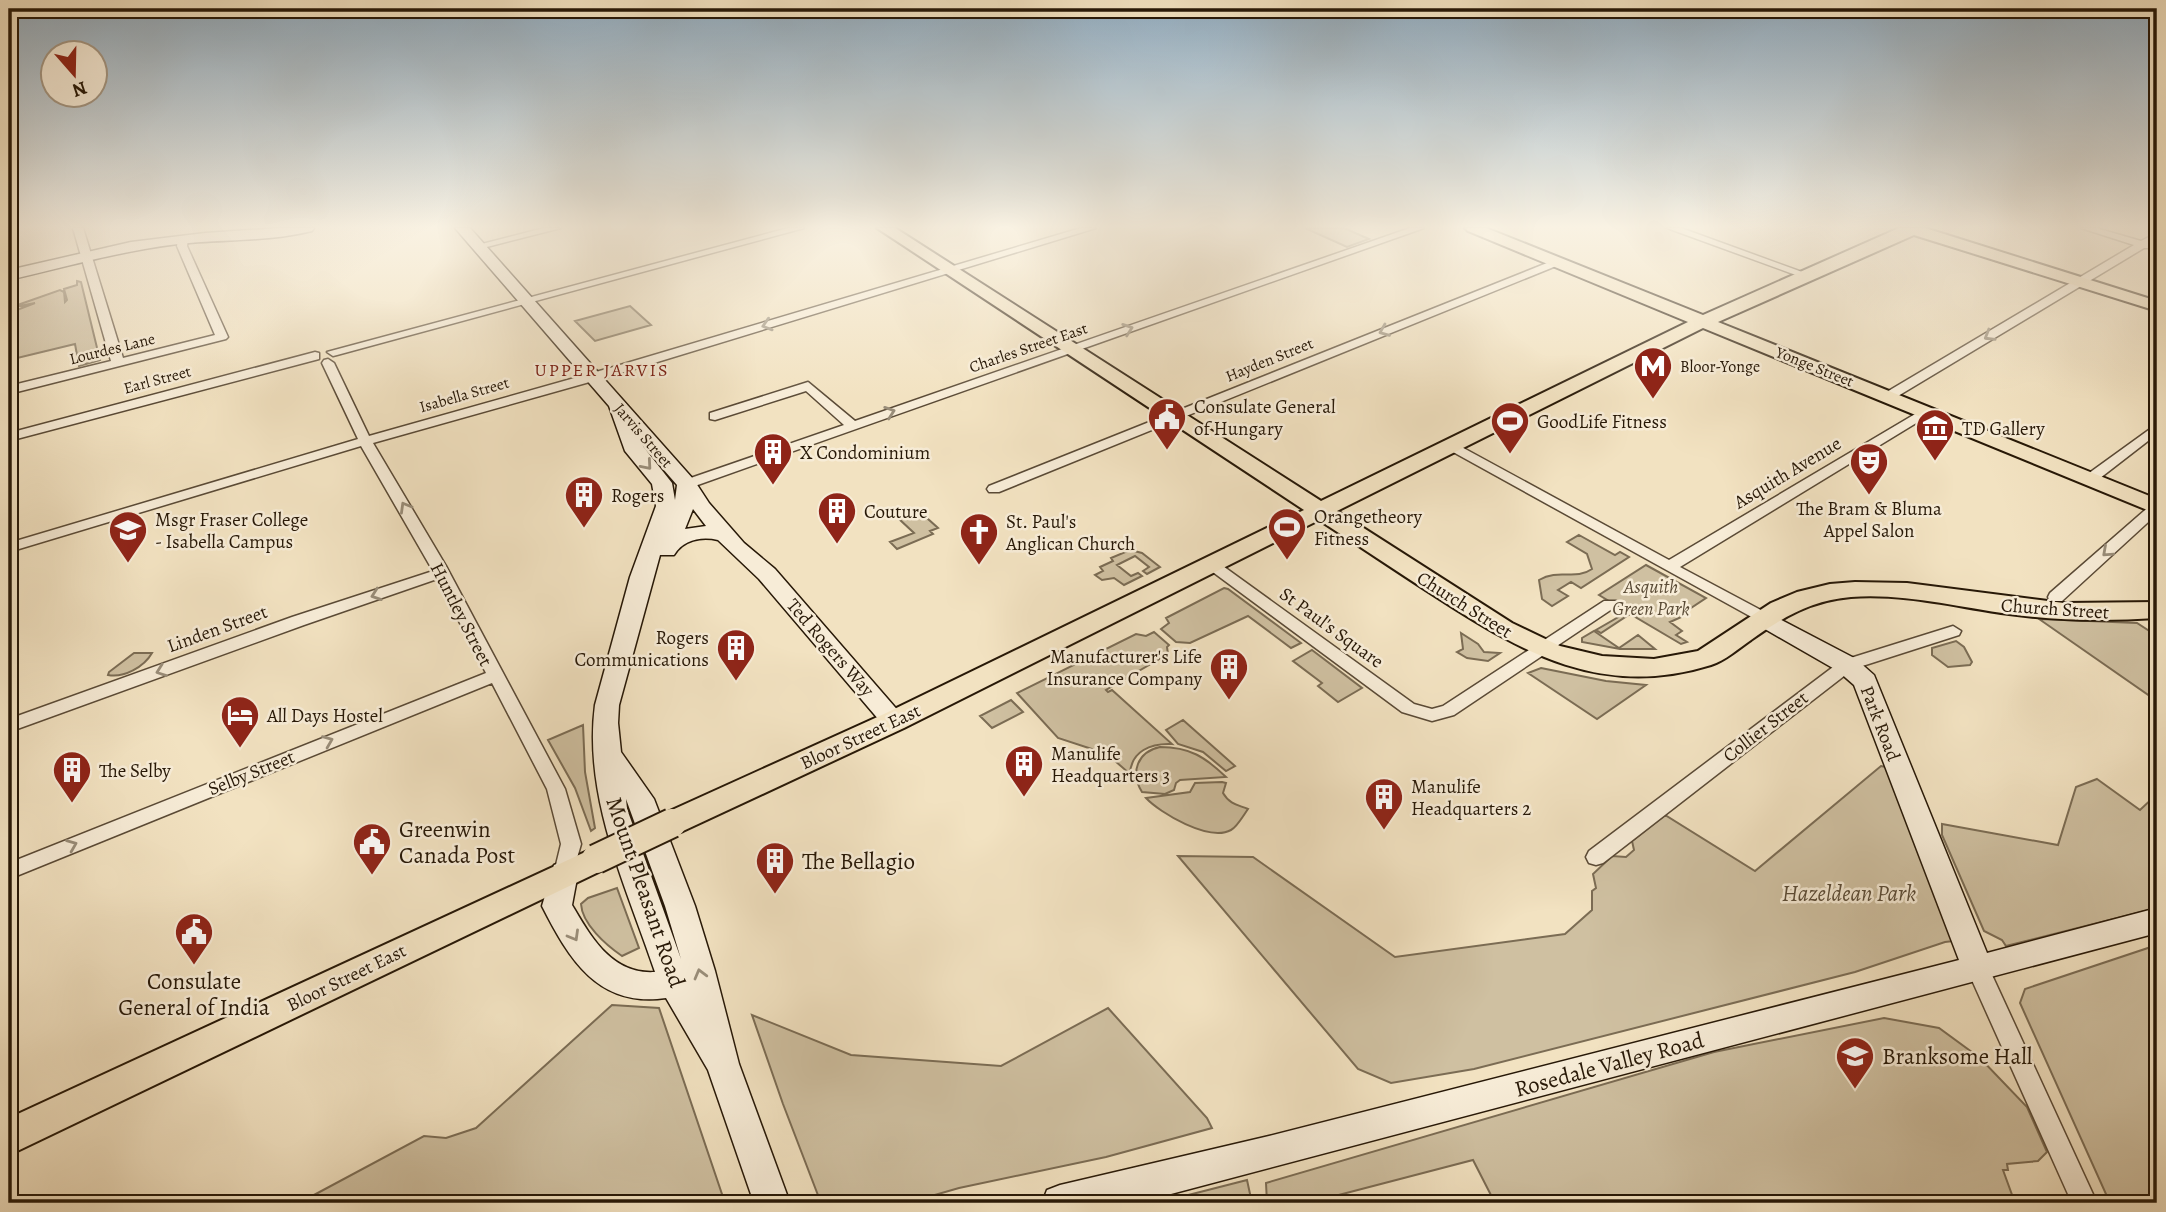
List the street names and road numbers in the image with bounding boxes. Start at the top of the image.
street label: Charles Street East [966,317,1090,378]
street label: Lourdes Lane [67,328,157,370]
street label: Hayden Street [1222,332,1317,388]
street label: Yonge Street [1771,341,1857,393]
street label: Earl Street [121,360,193,400]
street label: Isabella Street [417,372,512,418]
street label: Jarvis Street [609,399,678,473]
street label: Asquith Avenue [1728,431,1846,516]
street label: Huntley Street [424,558,498,671]
street label: Church Street [1412,565,1517,645]
street label: St Paul's Square [1274,581,1389,674]
street label: Church Street [2000,592,2110,626]
street label: Ted Rogers Way [780,593,880,703]
street label: Linden Street [164,599,271,659]
street label: Park Road [1854,682,1907,766]
street label: Collier Street [1717,685,1814,768]
street label: Bloor Street East [796,698,925,776]
street label: Selby Street [204,744,299,802]
street label: Mount Pleasant Road [598,793,693,992]
street label: Bloor Street East [282,938,411,1018]
street label: Rosedale Valley Road [1511,1024,1708,1105]

